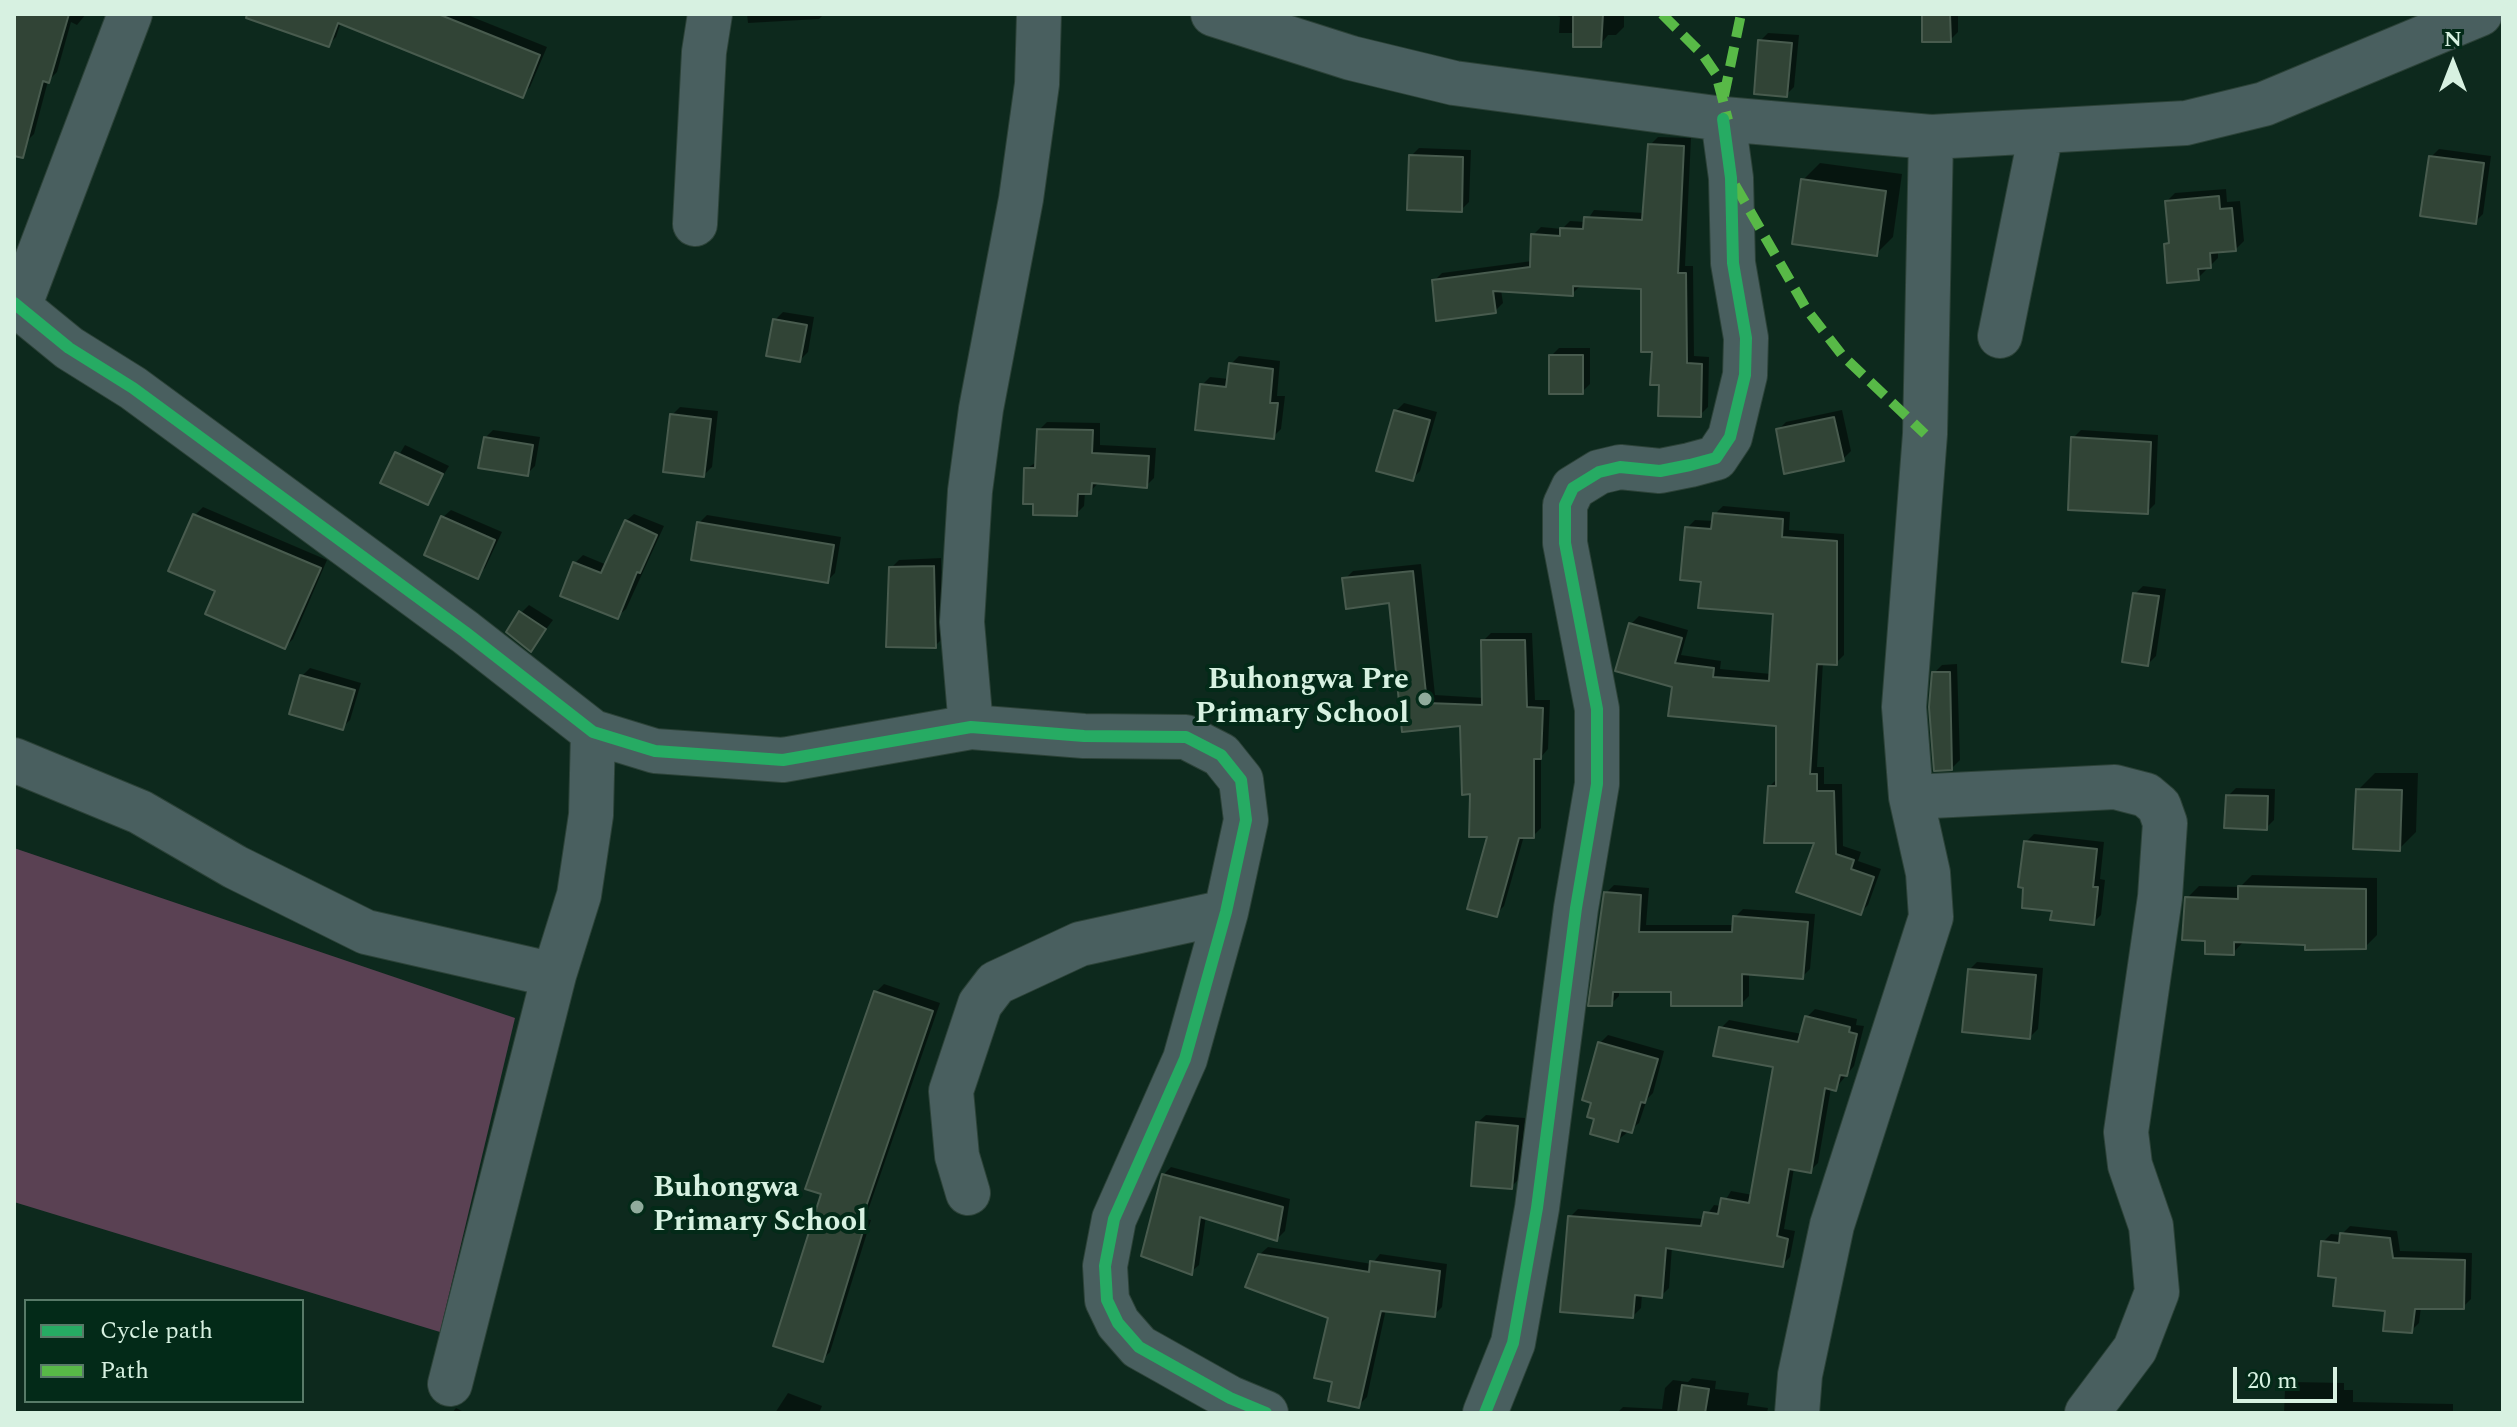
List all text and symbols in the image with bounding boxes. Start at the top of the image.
text: N [2444,23,2462,56]
north arrow [2413,24,2493,104]
place label: Buhongwa Pre Primary School [1195,664,1409,734]
marker: Buhongwa Pre Primary School [1416,690,1434,708]
place label: Buhongwa Primary School [653,1172,867,1242]
marker: Buhongwa Primary School [628,1198,646,1216]
legend [24,1299,304,1403]
text: Cycle path [100,1313,213,1349]
scale bar [2237,1351,2341,1401]
text: Path [100,1353,149,1389]
text: 20 m [2247,1363,2298,1399]

